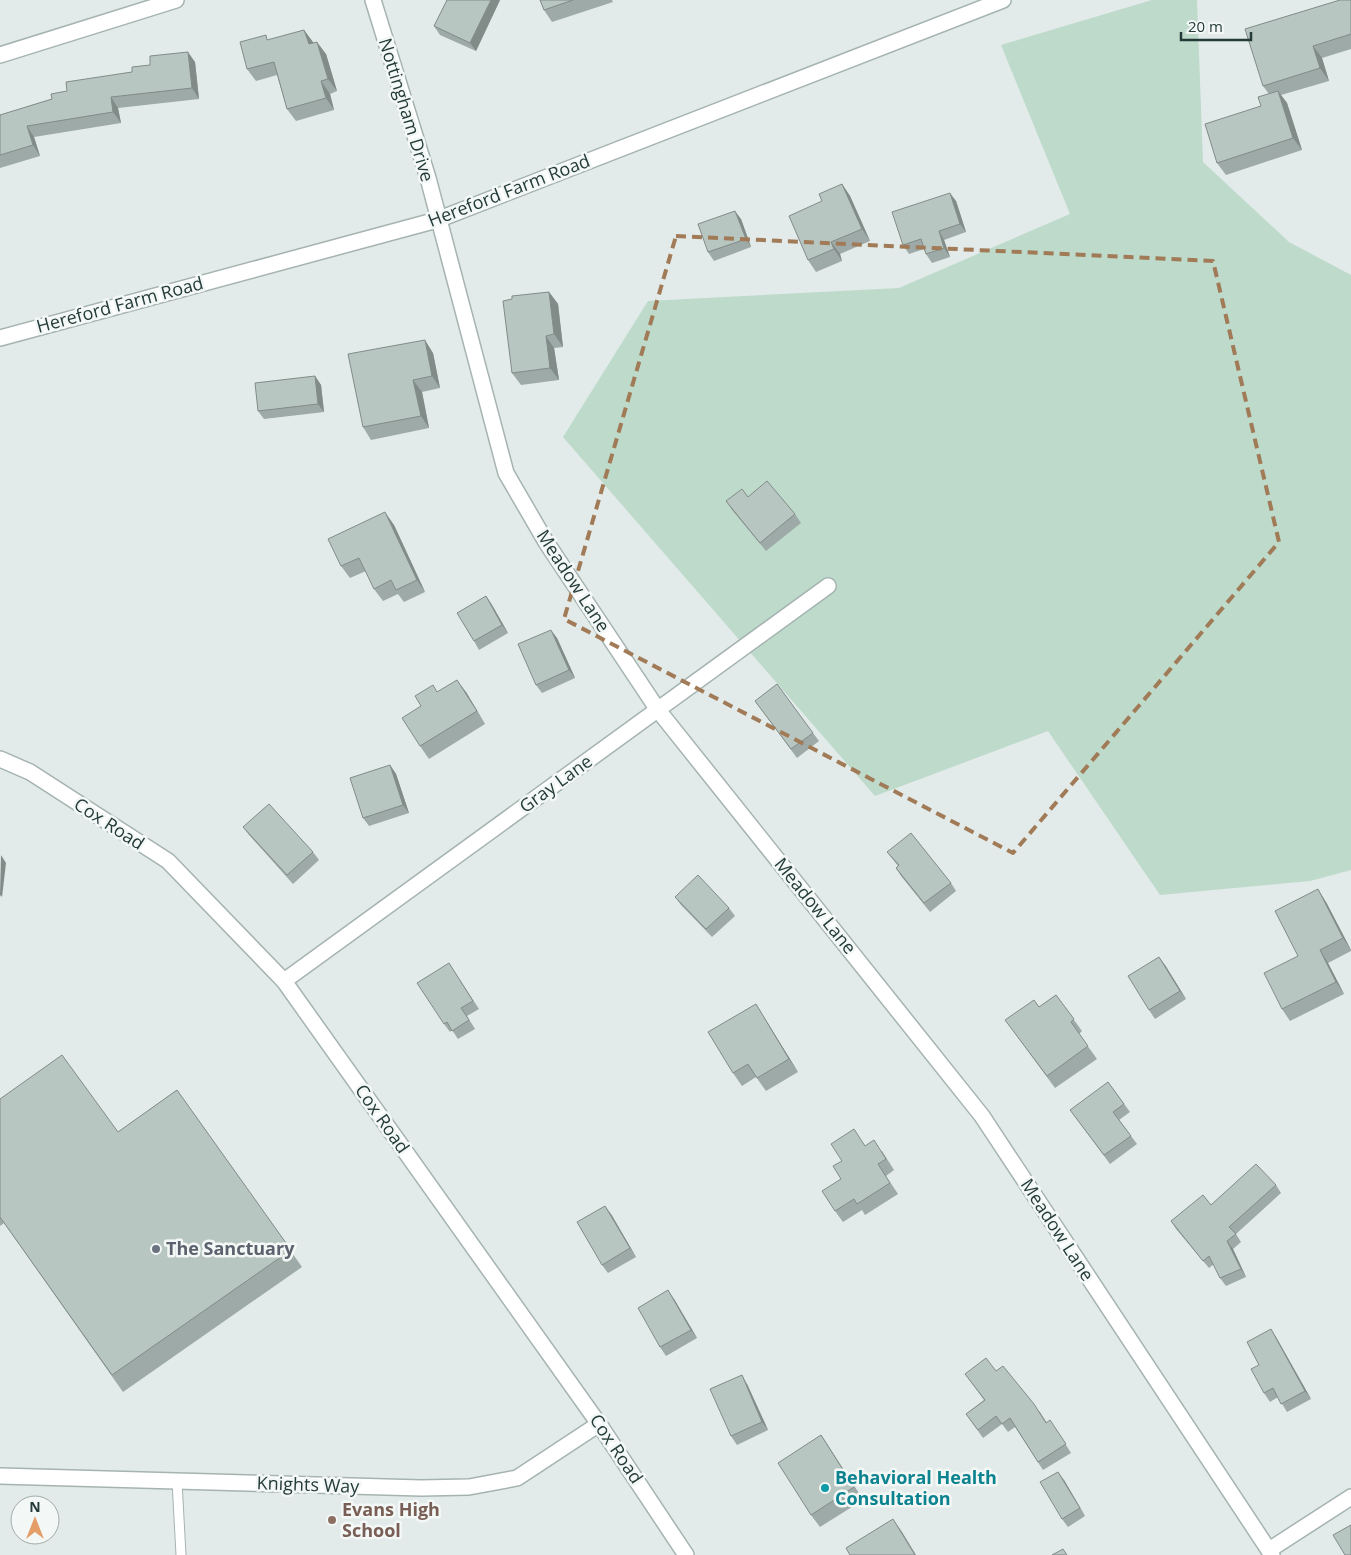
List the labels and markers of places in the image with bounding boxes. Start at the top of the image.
place label: The Sanctuary [166,1236,295,1260]
marker: The Sanctuary [150,1243,162,1255]
place label: Behavioral Health Consultation [835,1465,997,1510]
marker: Behavioral Health Consultation [819,1482,831,1494]
place label: Evans High School [342,1497,440,1542]
marker: Evans High School [326,1514,338,1526]

